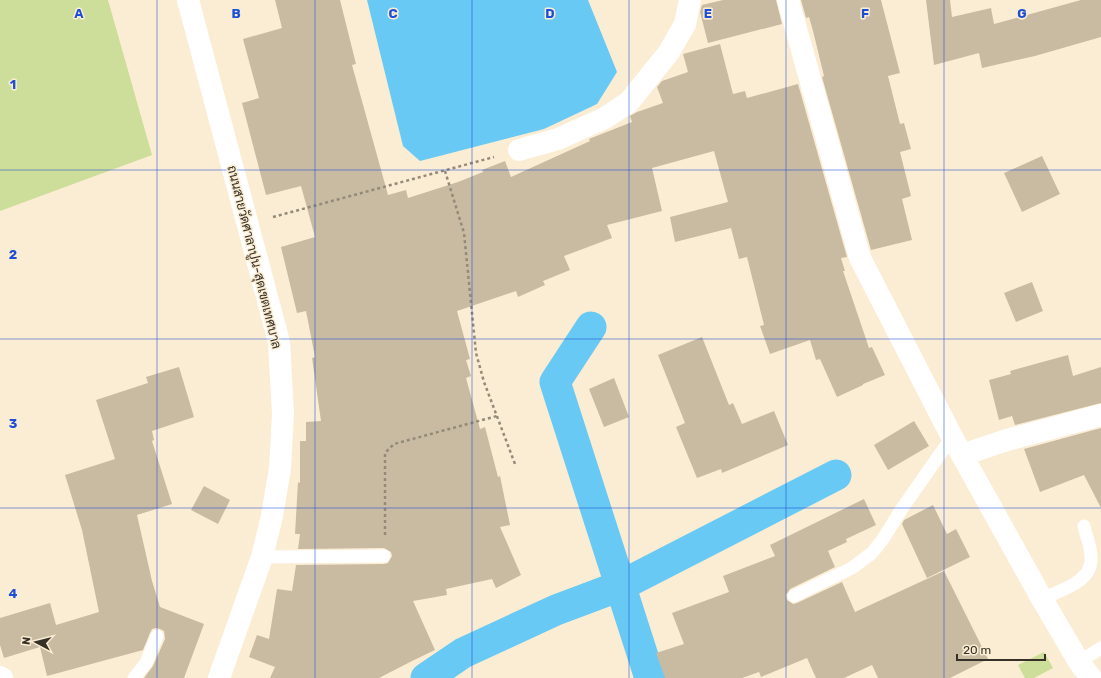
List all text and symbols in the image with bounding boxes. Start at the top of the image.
text: A [74,6,84,21]
text: B [231,6,241,21]
text: C [388,6,398,21]
text: D [545,6,555,21]
text: E [704,6,712,21]
text: F [861,6,869,21]
text: G [1017,6,1027,21]
text: 1 [10,77,16,92]
street label: ถนนสายวัดศาลาปูน-สุดเขตเทศบาล [223,164,285,351]
text: 2 [9,247,17,262]
text: 3 [9,416,18,431]
text: 4 [9,586,18,601]
north arrow [16,622,56,662]
text: N [20,636,34,646]
scale bar [957,636,1045,662]
text: 20 m [963,643,991,657]

